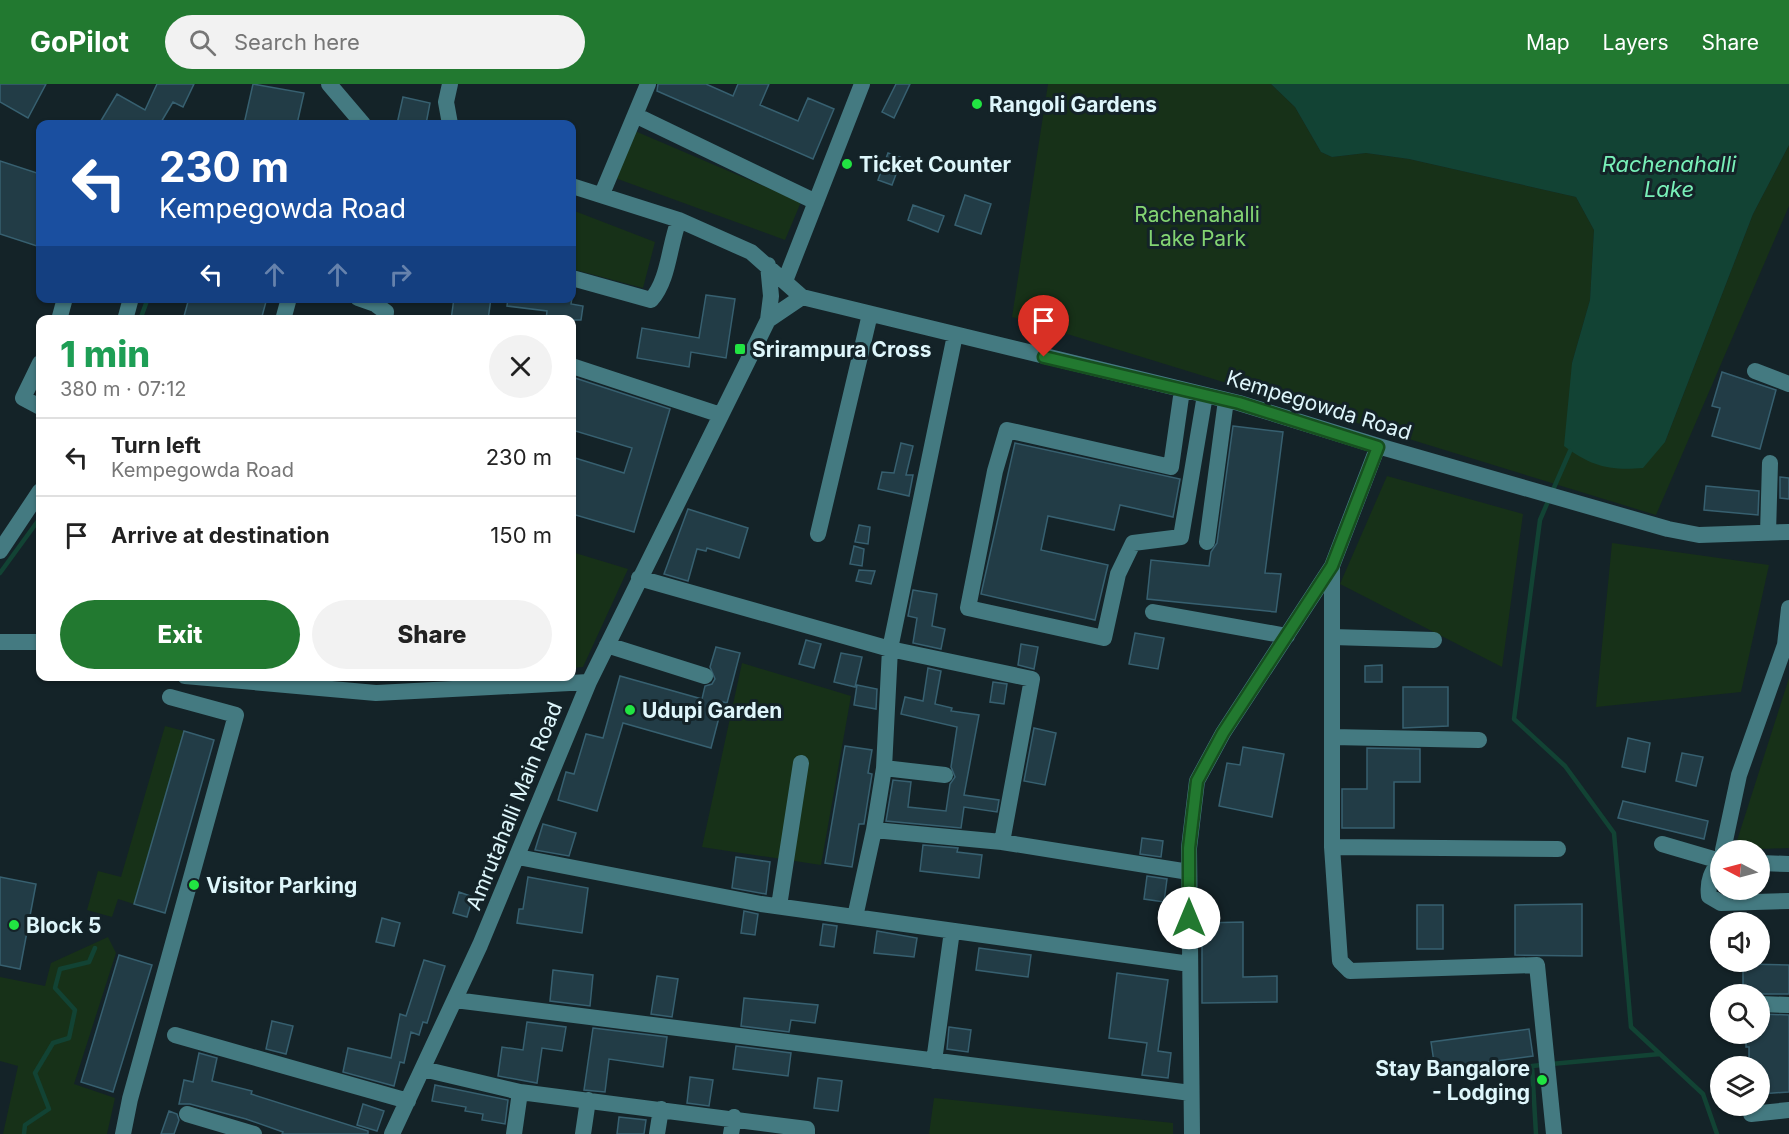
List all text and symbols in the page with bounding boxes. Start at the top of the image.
search box [165,15,585,69]
text: GoPilot [30,25,129,59]
icon: search [186,26,219,59]
text: Search here [234,29,360,55]
text: Map [1526,30,1570,55]
text: Layers [1603,30,1669,55]
text: Share [1702,30,1759,55]
place label: Rangoli Gardens [989,92,1157,117]
marker: Rangoli Gardens [970,97,984,111]
text: 230 m [159,141,289,192]
icon: left [60,144,138,222]
water label: Rachenahalli Lake [1602,151,1737,202]
place label: Ticket Counter [859,152,1012,177]
marker: Ticket Counter [840,157,854,171]
text: Kempegowda Road [159,192,406,225]
park label: Rachenahalli Lake Park [1134,202,1260,251]
icon: left [195,258,228,291]
icon: ahead [258,258,291,291]
icon: ahead [321,258,354,291]
icon: right [384,258,417,291]
pin [1018,295,1069,357]
icon: arrive [1027,304,1060,337]
text: 1 min [60,332,150,376]
button: close [489,335,552,398]
place label: Srirampura Cross [752,337,931,362]
marker: Srirampura Cross [733,342,747,356]
street label: Kempegowda Road [1223,365,1415,445]
text: 380 m · 07:12 [60,377,186,401]
text: Turn left [111,432,201,458]
icon: left [60,441,93,474]
text: 230 m [486,444,552,470]
text: Kempegowda Road [111,458,294,482]
icon: arrive [60,519,93,552]
text: Arrive at destination [111,522,330,548]
text: 150 m [490,522,552,548]
button: Exit [60,600,300,669]
button: Share [312,600,552,669]
street label: Amrutahalli Main Road [461,698,567,914]
place label: Udupi Garden [642,698,782,723]
marker: Udupi Garden [623,703,637,717]
north arrow [1710,840,1770,900]
map controls [1710,840,1770,1116]
place label: Visitor Parking [206,873,357,898]
marker: Visitor Parking [187,878,201,892]
position arrow [1157,886,1221,950]
button: sound [1710,912,1770,972]
place label: Block 5 [26,913,101,938]
marker: Block 5 [7,918,21,932]
button: search [1710,984,1770,1044]
place label: Stay Bangalore - Lodging [1375,1056,1530,1105]
button: layers [1710,1056,1770,1116]
marker: Stay Bangalore - Lodging [1535,1073,1549,1087]

